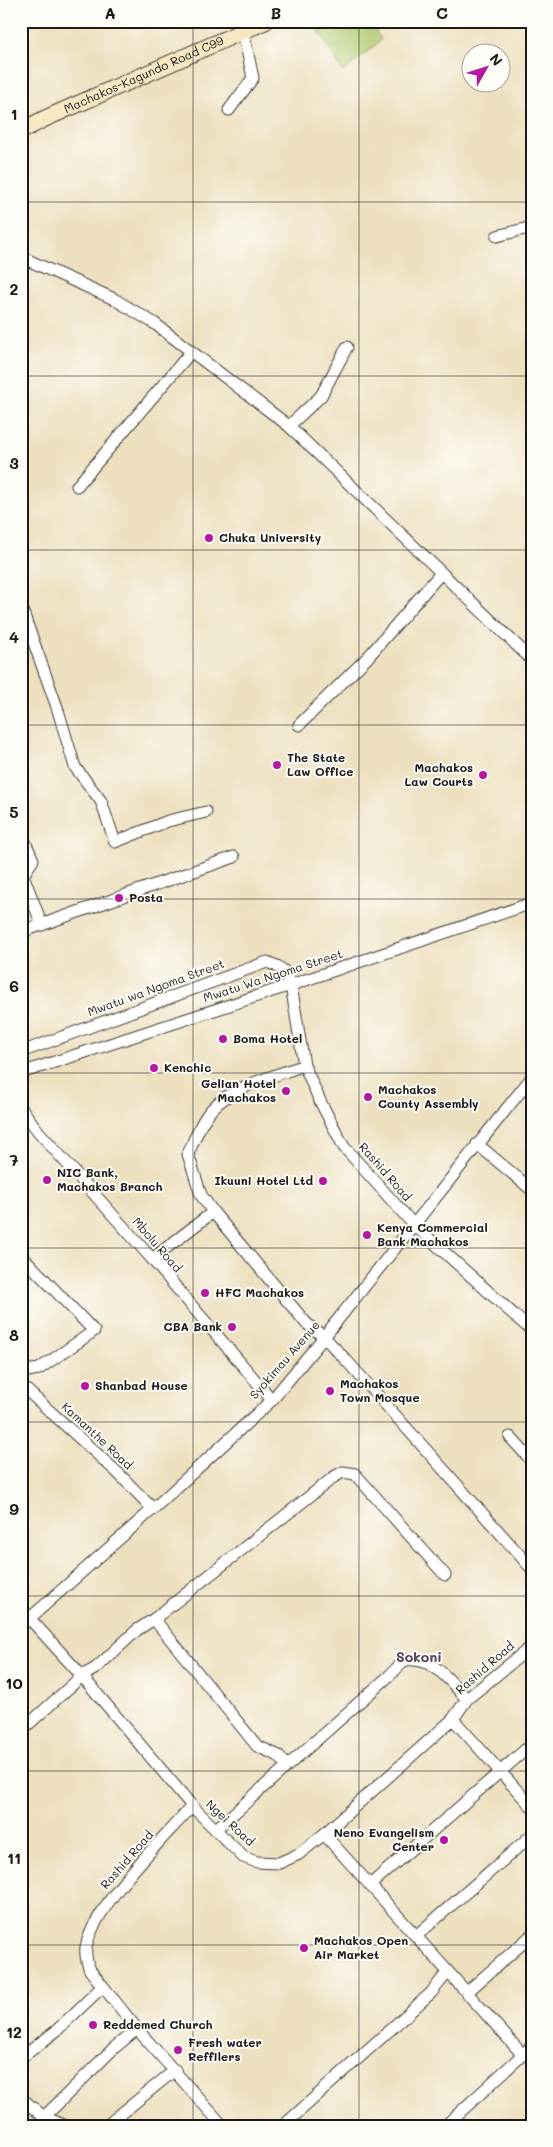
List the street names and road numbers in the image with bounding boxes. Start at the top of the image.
street label: Machakos-Kagundo Road C99 [61,32,226,116]
street label: Mwatu Wa Ngoma Street [201,945,345,1005]
street label: Mwatu wa Ngoma Street [85,955,226,1019]
street label: Rashid Road [356,1139,416,1204]
street label: Mbolu Road [130,1214,186,1275]
street label: Syokimau Avenue [246,1317,323,1402]
street label: Kamanthe Road [59,1398,137,1473]
street label: Rashid Road [452,1637,517,1697]
street label: Ngei Road [203,1796,259,1849]
street label: Rashid Road [96,1826,156,1892]

